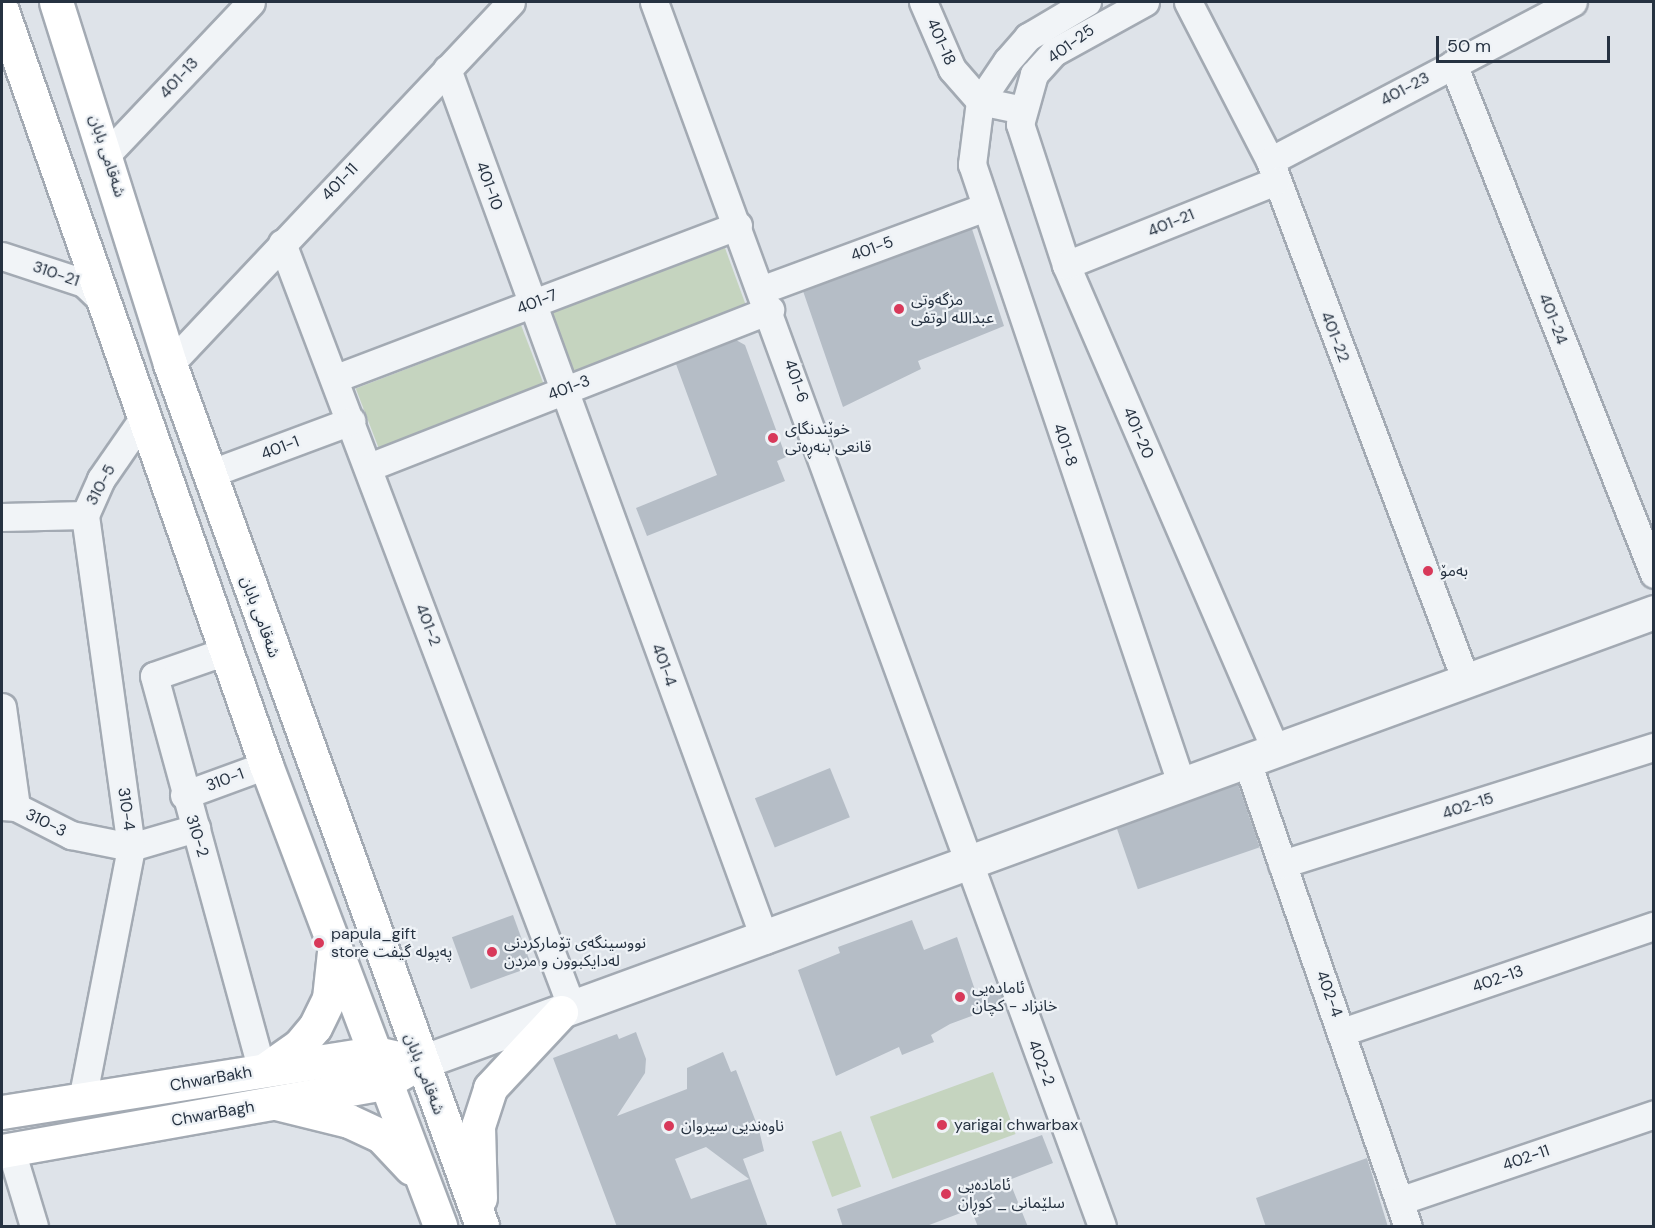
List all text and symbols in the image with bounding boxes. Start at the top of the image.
street label: 401-18 [922,16,960,68]
street label: 401-25 [1044,21,1098,67]
scale bar [1439,24,1613,62]
text: 50 m [1447,34,1491,58]
street label: 401-13 [155,54,203,102]
street label: 401-23 [1377,68,1433,110]
street label: شەقامی بابان [85,112,129,200]
street label: 401-11 [318,159,362,205]
street label: 401-10 [471,159,507,213]
street label: 401-21 [1145,205,1197,241]
street label: 401-5 [848,232,896,266]
street label: 310-21 [30,257,82,291]
street label: 401-7 [514,286,560,318]
place label: مزگەوتی عبداللە لوتفی [911,290,994,328]
street label: 401-24 [1535,291,1571,347]
marker: مزگەوتی عبداللە لوتفی [892,302,906,316]
street label: 401-22 [1317,309,1353,365]
street label: 401-6 [780,357,812,405]
street label: 401-3 [545,371,593,405]
street label: 401-20 [1119,404,1157,462]
place label: خوێندنگای قانعی بنەڕەتی [785,419,871,457]
street label: 401-8 [1049,421,1081,469]
marker: خوێندنگای قانعی بنەڕەتی [766,431,780,445]
street label: 401-1 [258,432,302,464]
street label: 310-5 [82,461,120,509]
place label: بەمۆ [1440,561,1468,581]
marker: بەمۆ [1421,564,1435,578]
street label: شەقامی بابان [236,574,284,660]
street label: 401-2 [411,601,445,649]
street label: 401-4 [647,641,681,689]
street label: 310-1 [204,764,246,796]
street label: 310-4 [113,786,139,832]
street label: 402-15 [1440,789,1496,823]
street label: 310-3 [22,805,70,841]
street label: 310-2 [182,813,212,859]
place label: papula_gift store پەپولە گیفت [331,924,452,962]
place label: نووسینگەی تۆمارکردنی لەدایکبوون و مردن [504,933,646,971]
marker: papula_gift store پەپولە گیفت [312,936,326,950]
marker: نووسینگەی تۆمارکردنی لەدایکبوون و مردن [485,945,499,959]
street label: 402-13 [1470,961,1526,997]
street label: 402-4 [1312,968,1346,1020]
place label: ئامادەیی خانزاد - کچان [972,978,1057,1016]
marker: ئامادەیی خانزاد - کچان [953,990,967,1004]
street label: شەقامی بابان [400,1031,448,1117]
street label: 402-2 [1024,1037,1058,1089]
street label: ChwarBakh [169,1062,253,1096]
street label: ChwarBagh [170,1097,256,1131]
place label: yarigai chwarbax [954,1115,1078,1135]
place label: ناوەندیی سیروان [681,1116,784,1136]
marker: yarigai chwarbax [935,1118,949,1132]
marker: ناوەندیی سیروان [662,1119,676,1133]
street label: 402-11 [1500,1141,1552,1175]
place label: ئامادەیی سلێمانی _ کوڕان [958,1175,1065,1213]
marker: ئامادەیی سلێمانی _ کوڕان [939,1187,953,1201]

